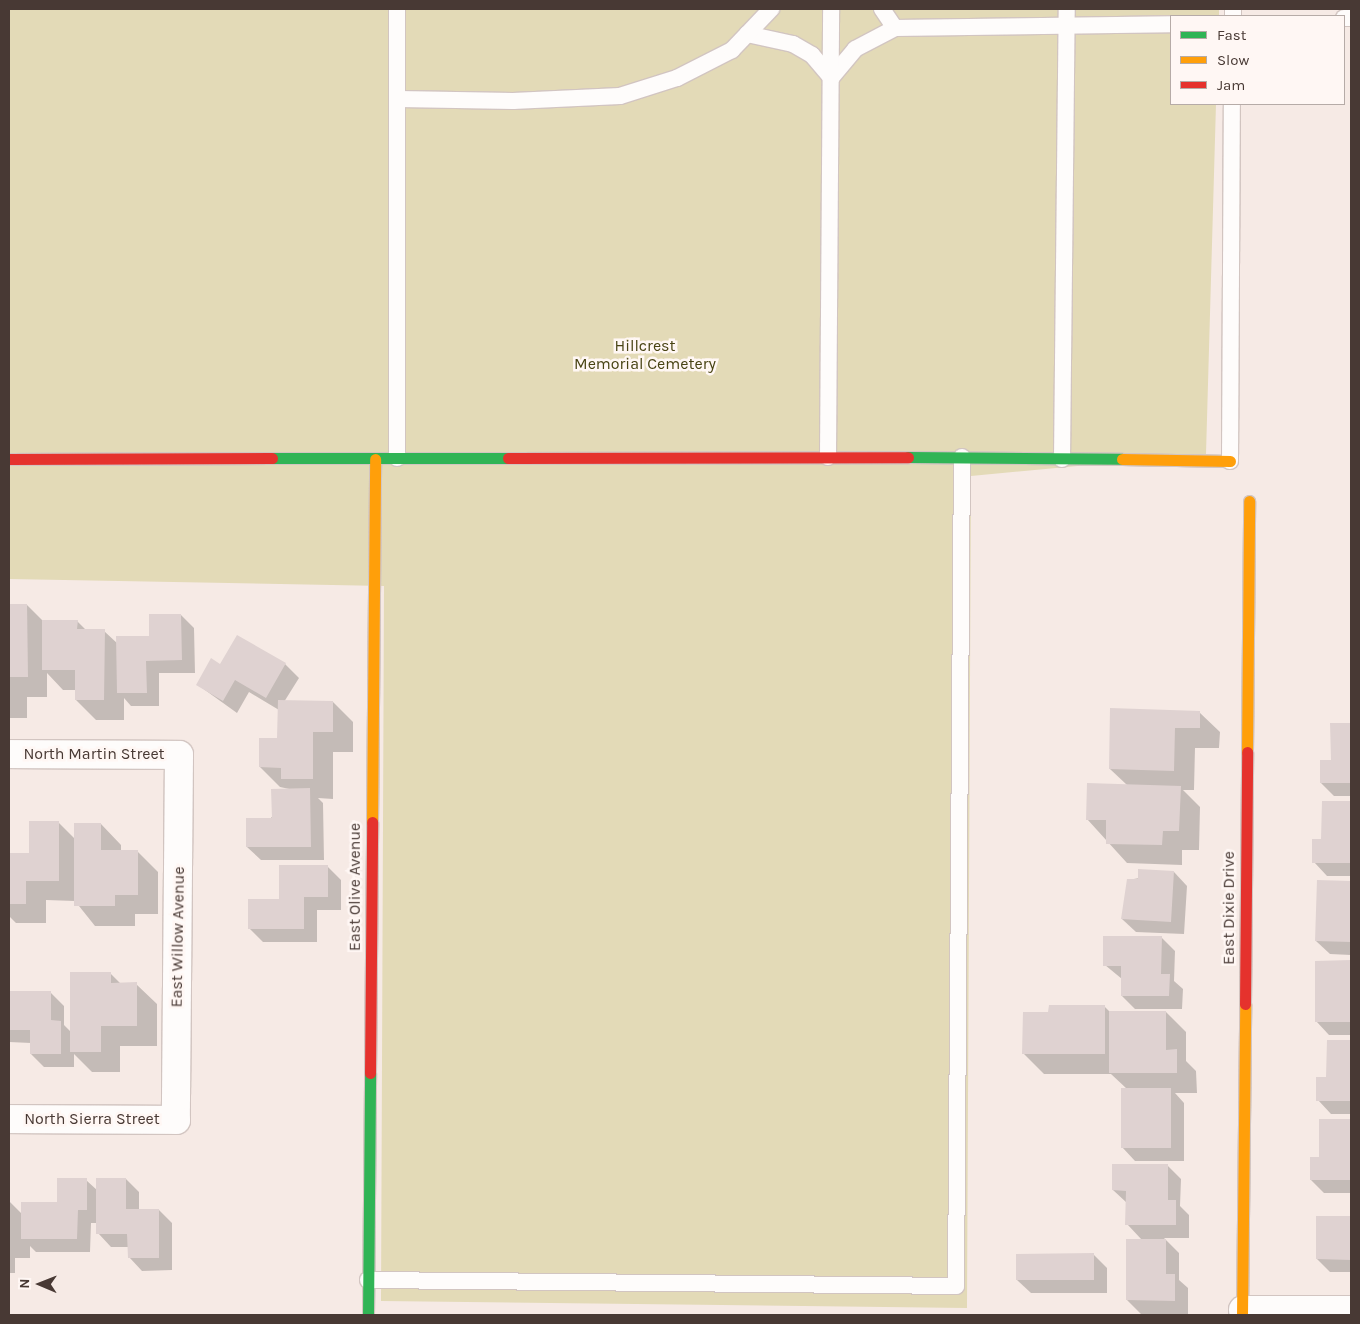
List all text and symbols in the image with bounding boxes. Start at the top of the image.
legend [1170,15,1345,105]
text: Fast [1217,26,1246,44]
text: Slow [1217,51,1249,69]
text: Jam [1217,76,1245,94]
park label: Hillcrest Memorial Cemetery [574,336,716,374]
street label: North Martin Street [23,744,165,764]
street label: East Olive Avenue [345,823,365,951]
street label: East Dixie Drive [1219,851,1239,965]
street label: East Willow Avenue [167,866,189,1008]
street label: North Sierra Street [24,1109,160,1129]
north arrow [15,1259,65,1309]
text: N [16,1279,33,1289]

